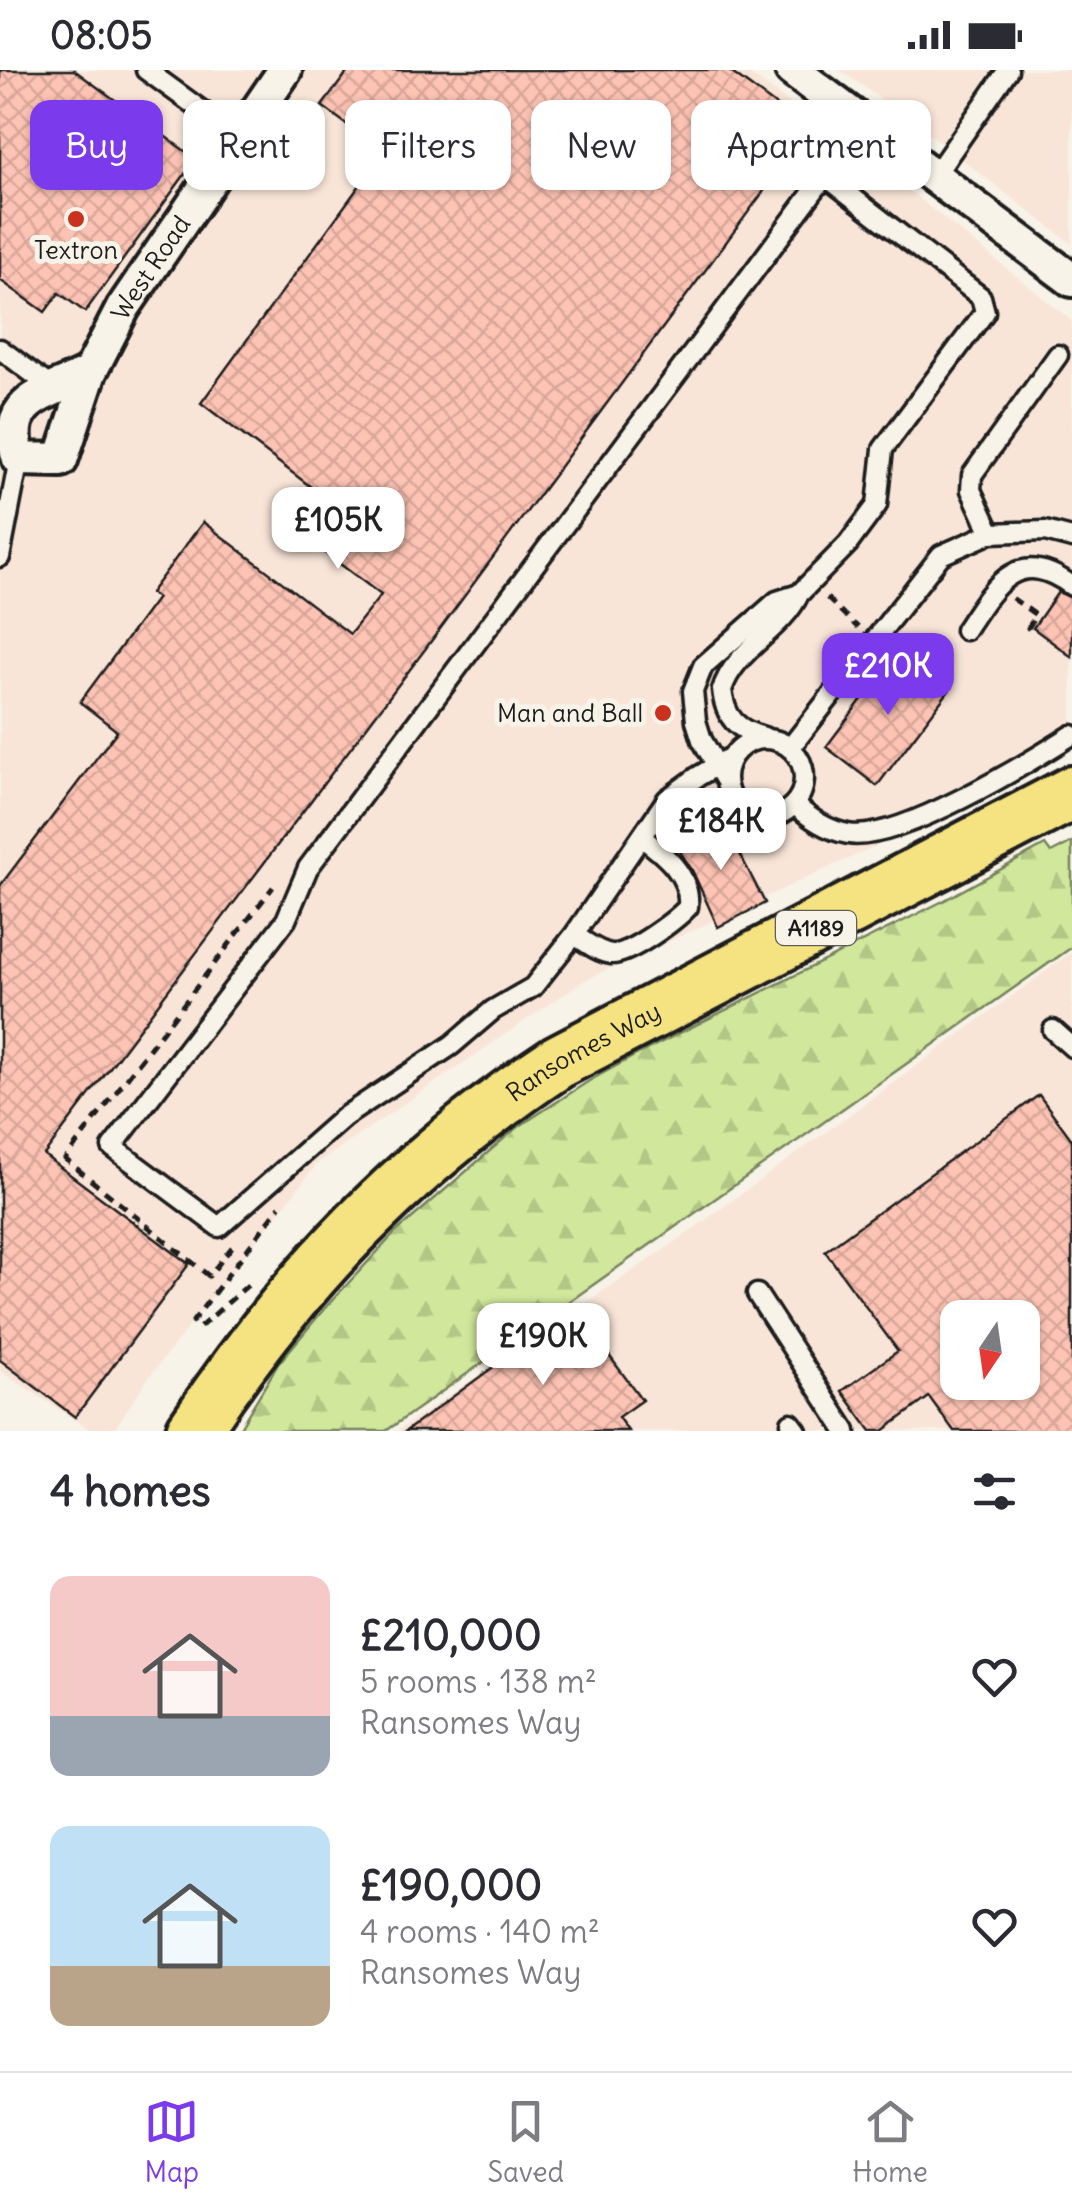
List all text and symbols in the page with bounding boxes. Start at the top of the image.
text: 08:05 [50,12,152,59]
chip: Buy [30,100,163,190]
chip: Rent [183,100,325,190]
chip: Filters [345,100,511,190]
chip: New [531,100,671,190]
chip: Apartment [691,100,931,190]
marker: Textron [65,208,87,230]
street label: West Road [104,209,197,325]
place label: Textron [34,234,118,266]
pin: £105K [268,487,408,572]
text: £105K [294,499,382,540]
pin: £210K [818,633,958,718]
text: £210K [844,645,932,686]
place label: Man and Ball [497,697,643,729]
marker: Man and Ball [652,702,674,724]
pin: £184K [651,788,791,873]
text: £184K [678,800,764,841]
road number: A1189 [776,911,856,945]
street label: Ransomes Way [500,995,666,1109]
north arrow [940,1300,1040,1400]
map controls [940,1300,1040,1400]
pin: £190K [473,1303,613,1388]
text: £190K [499,1315,587,1356]
icon: filters [967,1464,1022,1519]
text: 4 homes [50,1465,211,1517]
text: £210,000 [360,1609,542,1661]
icon: home [130,1616,250,1736]
icon: heart [967,1649,1022,1704]
text: 5 rooms · 138 m² [360,1661,597,1702]
text: Ransomes Way [360,1702,581,1743]
text: £190,000 [360,1859,542,1911]
icon: home [130,1866,250,1986]
icon: heart [967,1899,1022,1954]
text: 4 rooms · 140 m² [360,1911,600,1952]
text: Ransomes Way [360,1952,581,1993]
tab: Map [144,2094,199,2190]
tab: Saved [487,2094,564,2190]
tab: Home [852,2094,928,2190]

